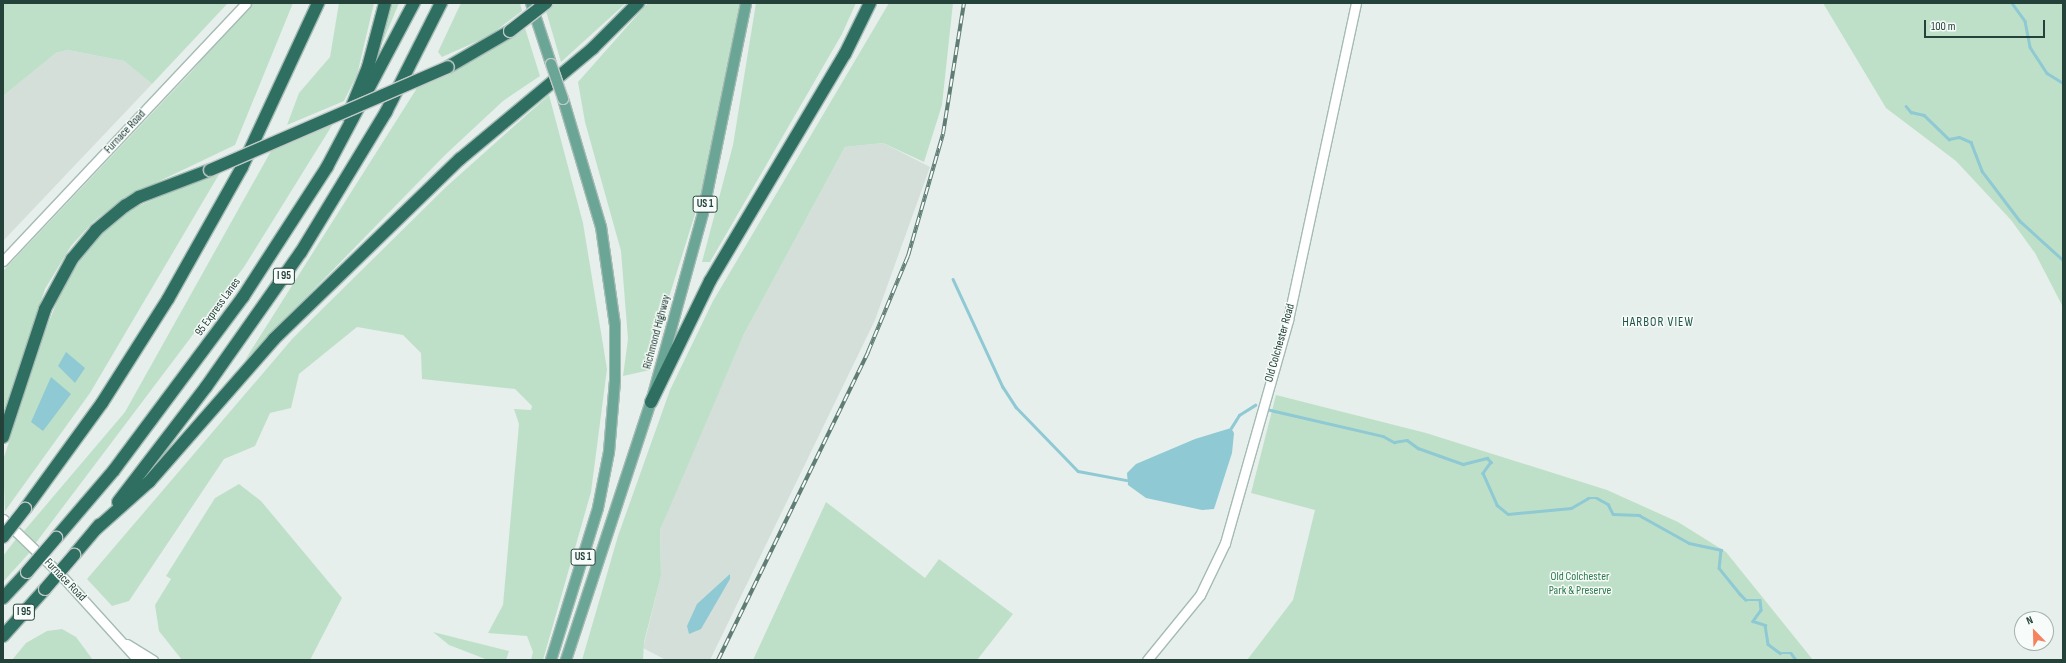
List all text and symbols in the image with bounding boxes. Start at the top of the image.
scale bar [1926,12,2047,38]
text: 100 m [1931,19,1956,34]
street label: Furnace Road [101,107,149,157]
road number: US 1 [692,195,718,213]
road number: I 95 [272,267,296,285]
street label: 95 Express Lanes [192,275,244,339]
street label: Richmond Highway [640,293,674,371]
street label: Old Colchester Road [1262,302,1298,384]
district label: HARBOR VIEW [1622,314,1694,330]
road number: US 1 [570,548,596,566]
street label: Furnace Road [41,555,89,605]
park label: Old Colchester Park & Preserve [1549,570,1611,598]
road number: I 95 [12,603,36,621]
north arrow [2014,611,2054,651]
text: N [2024,613,2035,628]

